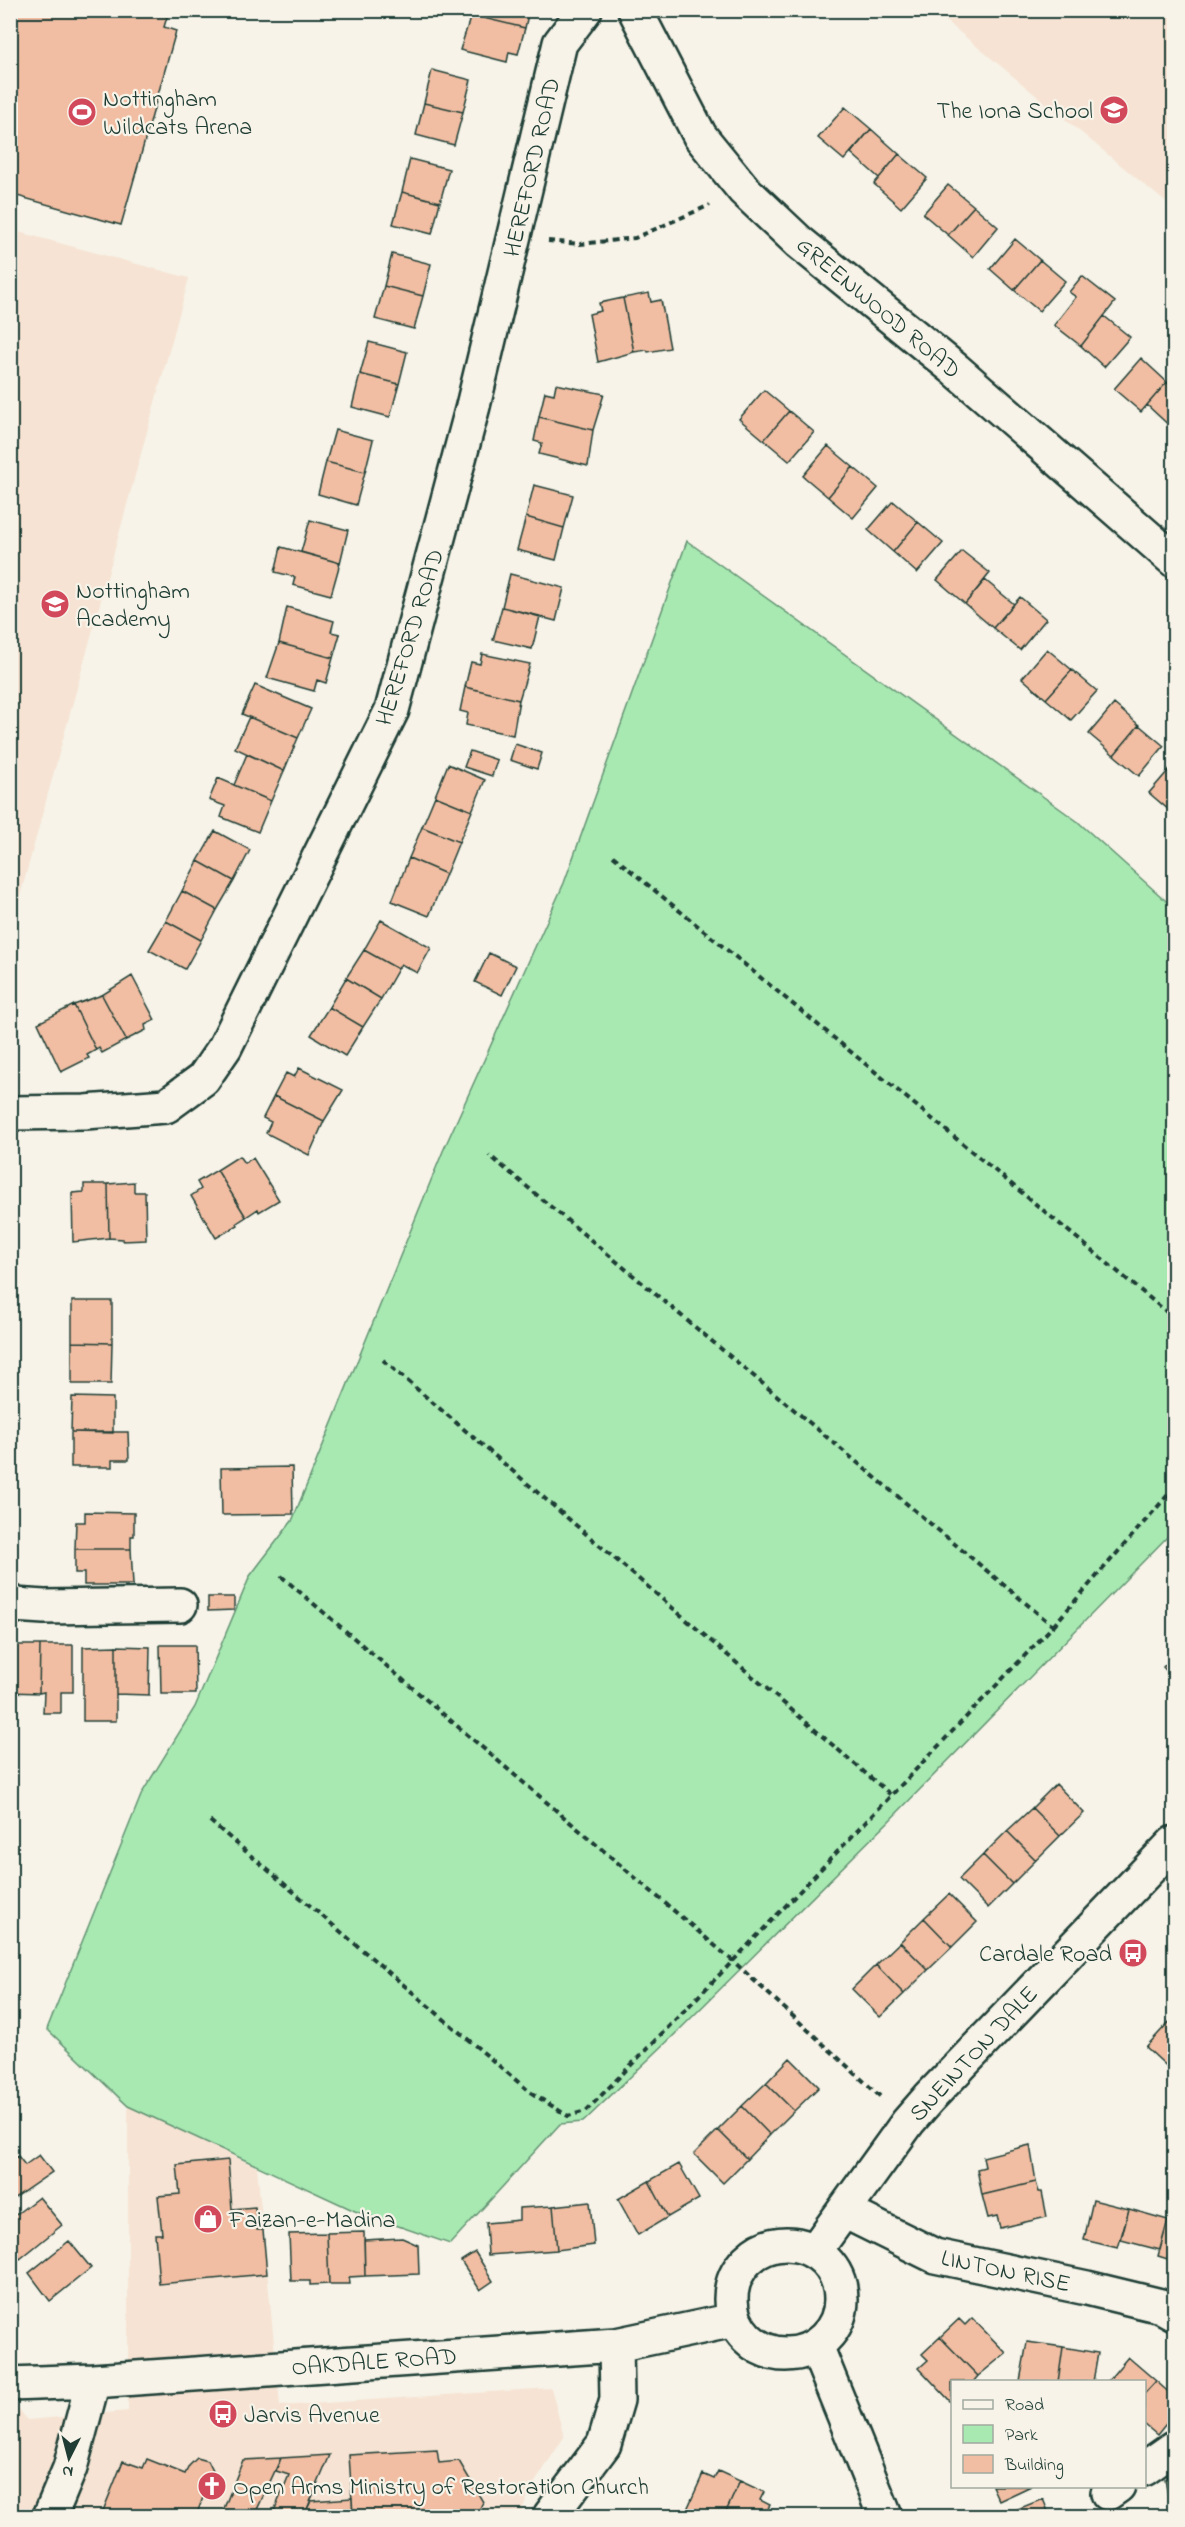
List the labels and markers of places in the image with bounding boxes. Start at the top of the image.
place label: Nottingham Wildcats Arena [103,83,252,146]
school or university icon: The Iona School [1098,94,1130,126]
place label: The Iona School [936,95,1093,130]
sports icon: Nottingham Wildcats Arena [66,96,98,128]
place label: Nottingham Academy [76,575,190,639]
school or university icon: Nottingham Academy [39,588,71,620]
bus stop icon: Cardale Road [1117,1937,1149,1969]
place label: Cardale Road [979,1938,1113,1973]
shop icon: Faizan-e-Madina [192,2203,224,2235]
place label: Faizan-e-Madina [228,2204,396,2239]
bus stop icon: Jarvis Avenue [207,2398,239,2430]
place label: Jarvis Avenue [244,2399,380,2434]
church icon: Open Arms Ministry of Restoration Church [196,2470,228,2502]
place label: Open Arms Ministry of Restoration Church [233,2471,649,2507]

